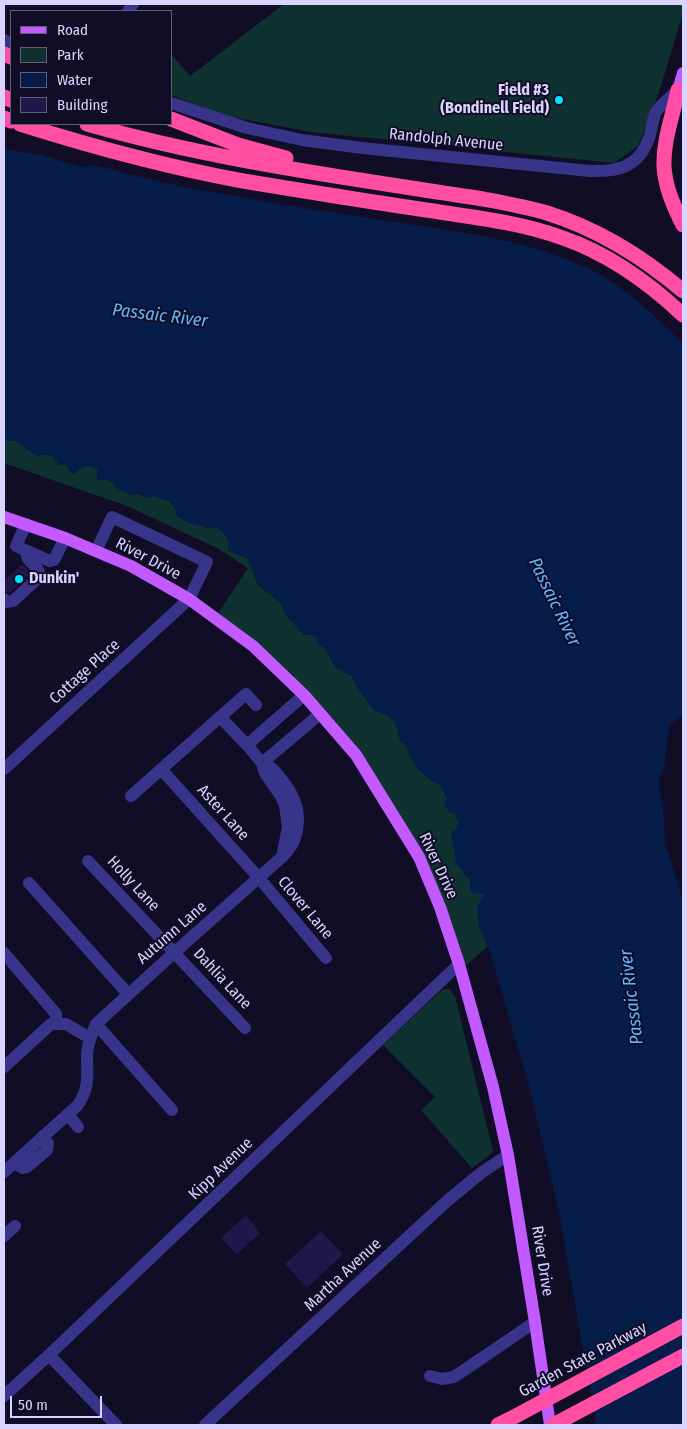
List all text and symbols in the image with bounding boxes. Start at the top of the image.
legend [10,10,172,125]
text: Road [57,21,88,39]
text: Park [57,46,84,64]
text: Water [57,71,92,89]
place label: Field #3 (Bondinell Field) [440,81,549,119]
marker: Field #3 (Bondinell Field) [553,94,565,106]
text: Building [57,96,108,114]
street label: Randolph Avenue [388,124,504,156]
water label: Passaic River [111,299,209,333]
street label: River Drive [112,534,184,584]
water label: Passaic River [523,554,585,650]
place label: Dunkin' [29,569,79,589]
marker: Dunkin' [13,573,25,585]
street label: Cottage Place [46,635,124,709]
street label: Aster Lane [193,781,253,845]
street label: River Drive [414,830,462,902]
street label: Holly Lane [103,852,163,916]
street label: Clover Lane [273,873,337,943]
street label: Autumn Lane [133,898,211,968]
street label: Dahlia Lane [189,945,255,1013]
water label: Passaic River [615,948,649,1046]
street label: Kipp Avenue [185,1134,257,1204]
street label: River Drive [527,1224,557,1298]
street label: Martha Avenue [301,1235,385,1315]
street label: Garden State Parkway [516,1318,650,1402]
scale bar [12,1386,105,1418]
text: 50 m [18,1396,48,1414]

